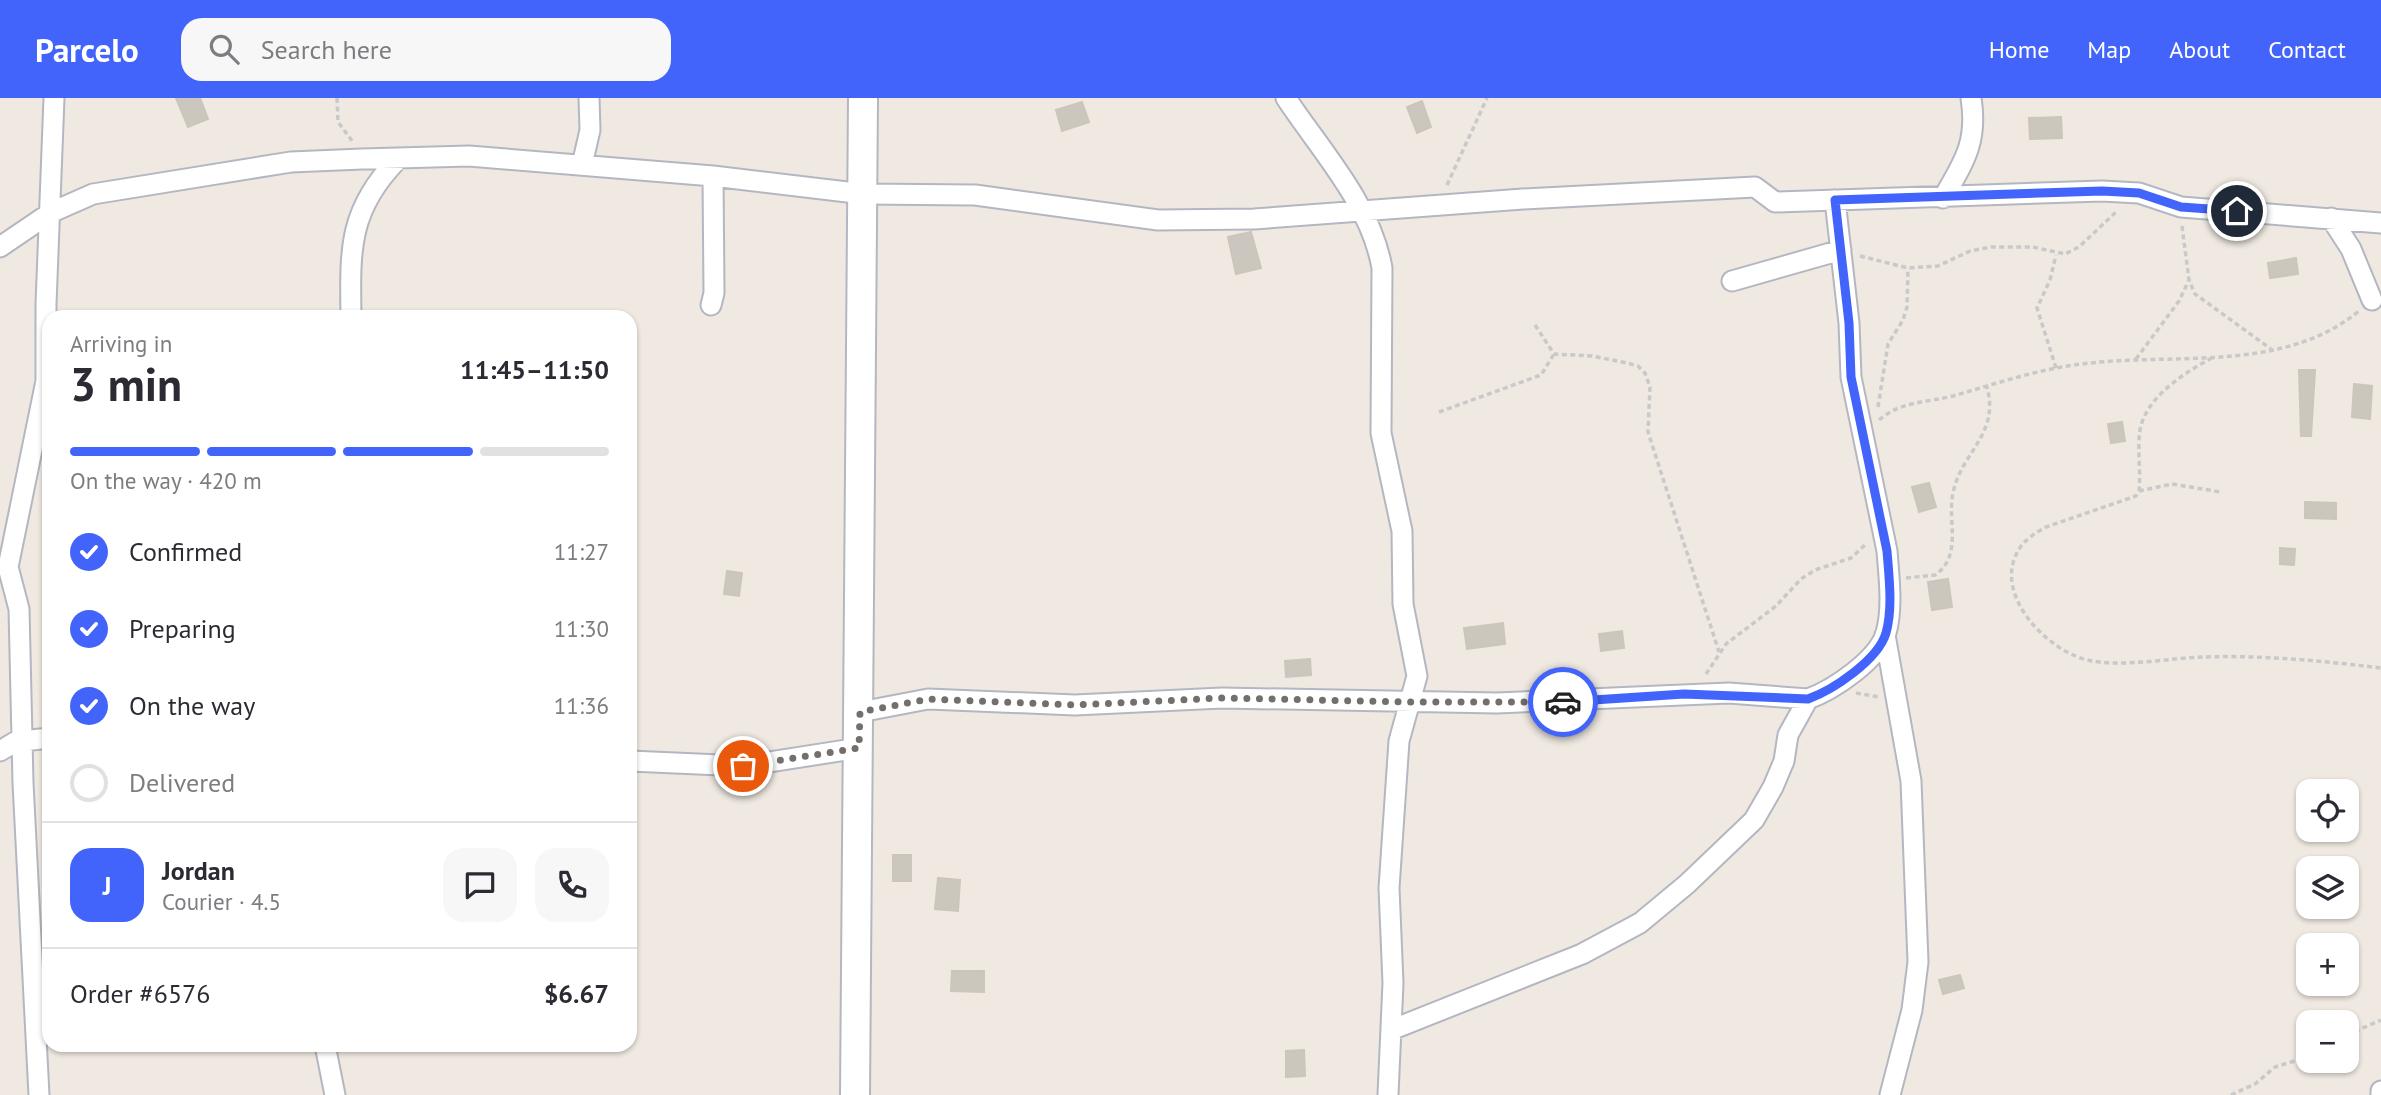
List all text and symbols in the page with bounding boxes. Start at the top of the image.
search box [181,18,671,81]
text: Parcelo [35,28,139,71]
icon: search [205,30,243,68]
text: Search here [261,33,392,66]
text: Home [1989,34,2049,65]
text: Map [2087,34,2131,65]
text: About [2169,34,2230,65]
text: Contact [2268,34,2346,65]
pin [2207,181,2267,241]
icon: home [2218,192,2256,230]
text: Arriving in [70,329,172,358]
text: 11:45–11:50 [460,353,609,386]
text: 3 min [70,354,182,414]
text: On the way · 420 m [70,466,262,495]
icon: check [70,533,108,571]
text: Confirmed [129,535,242,568]
text: 11:27 [554,537,609,566]
icon: check [70,610,108,648]
text: Preparing [129,612,236,645]
text: 11:30 [554,614,609,643]
courier [1528,667,1598,737]
icon: car [1544,683,1582,721]
icon: check [70,687,108,725]
text: On the way [129,689,255,722]
text: 11:36 [554,691,609,720]
pin [713,736,773,796]
icon: bag [724,747,762,785]
text: Delivered [129,766,235,799]
map controls [2296,779,2359,1073]
button: locate [2296,779,2359,842]
button: chat [443,848,517,922]
button: phone [535,848,609,922]
text: Jordan [162,854,235,887]
button: layers [2296,856,2359,919]
text: J [103,869,111,902]
text: Courier · 4.5 [162,887,281,916]
button: + [2296,933,2359,996]
text: Order #6576 [70,977,210,1010]
text: $6.67 [544,977,609,1010]
button: − [2296,1010,2359,1073]

